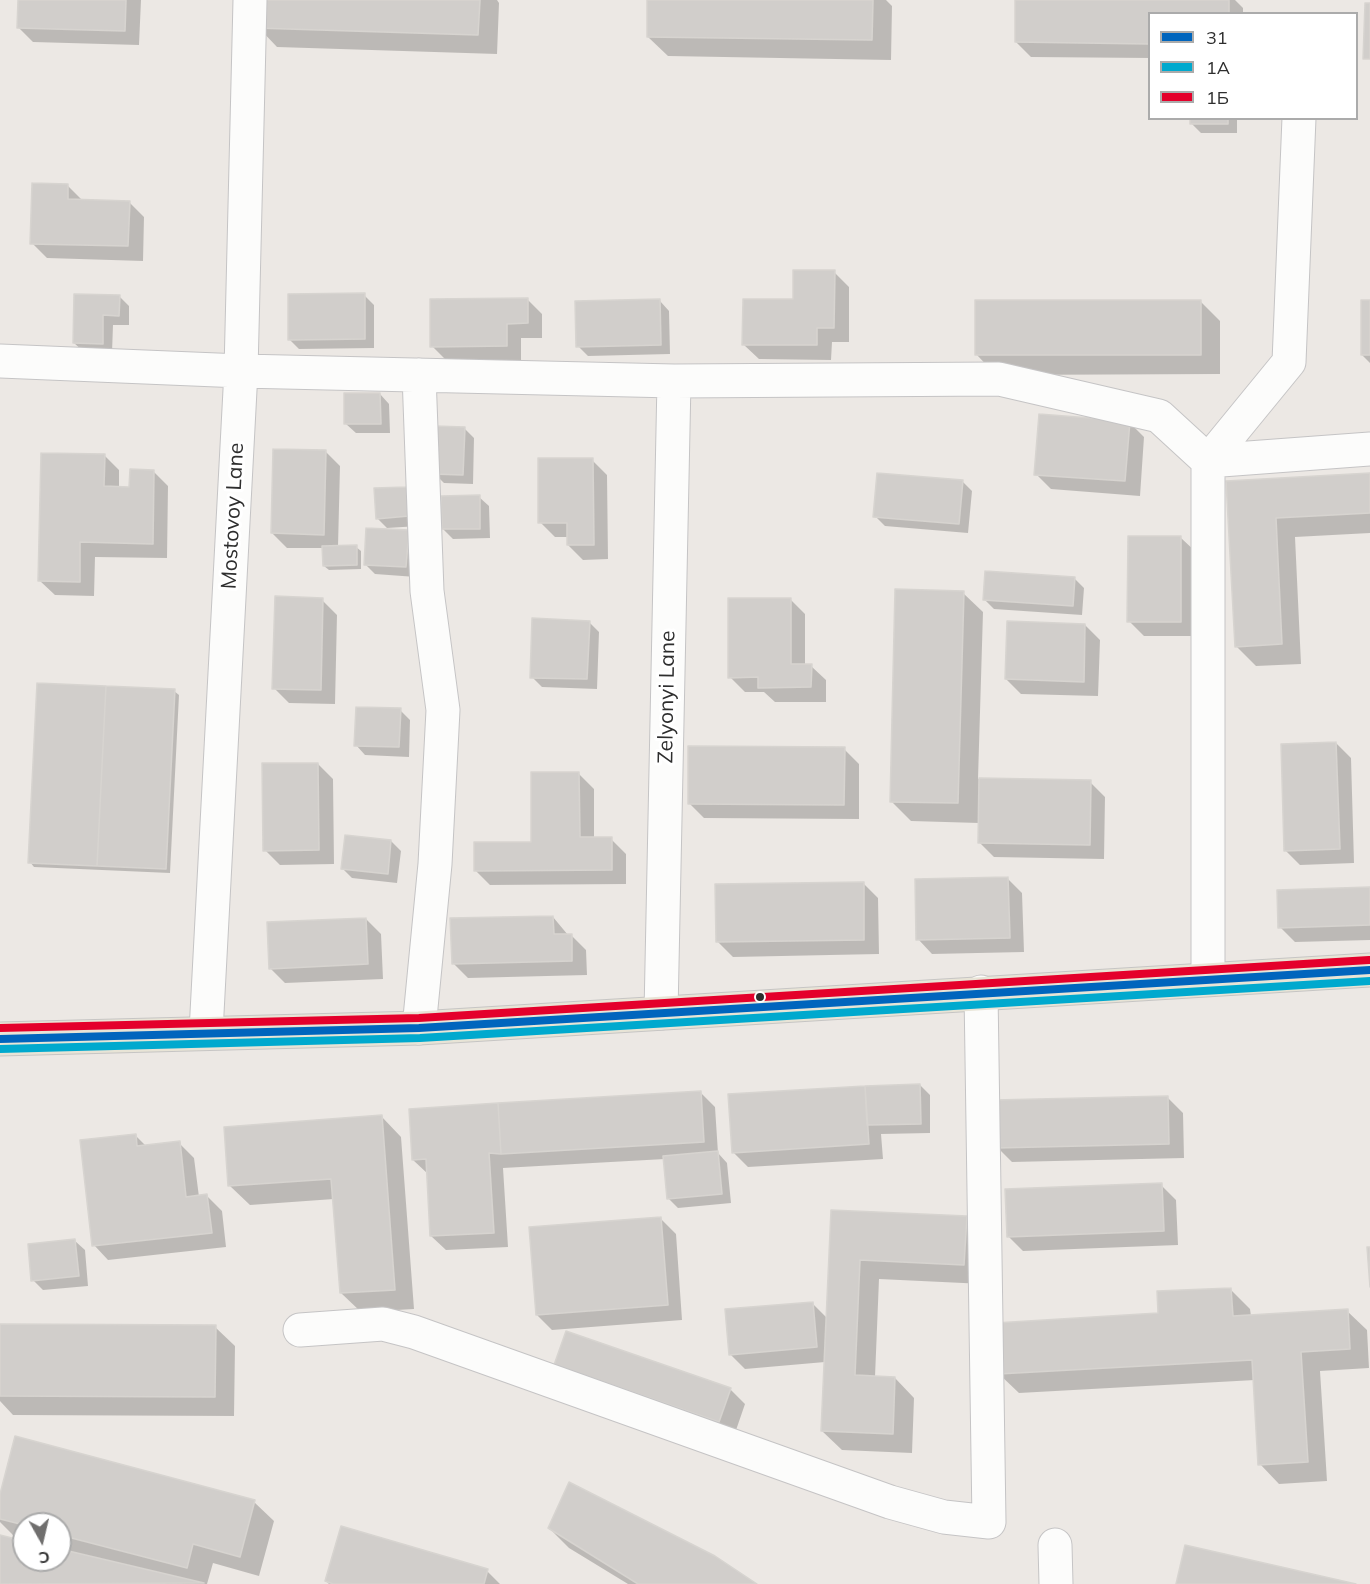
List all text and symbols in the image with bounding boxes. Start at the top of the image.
legend [1148,12,1358,120]
text: 31 [1206,26,1228,49]
text: 1А [1206,56,1230,79]
text: 1Б [1206,86,1229,109]
street label: Mostovoy Lane [217,442,249,590]
street label: Zelyonyi Lane [653,630,681,764]
unlabelled marker [754,991,766,1003]
north arrow [12,1512,72,1572]
text: С [37,1547,51,1569]

